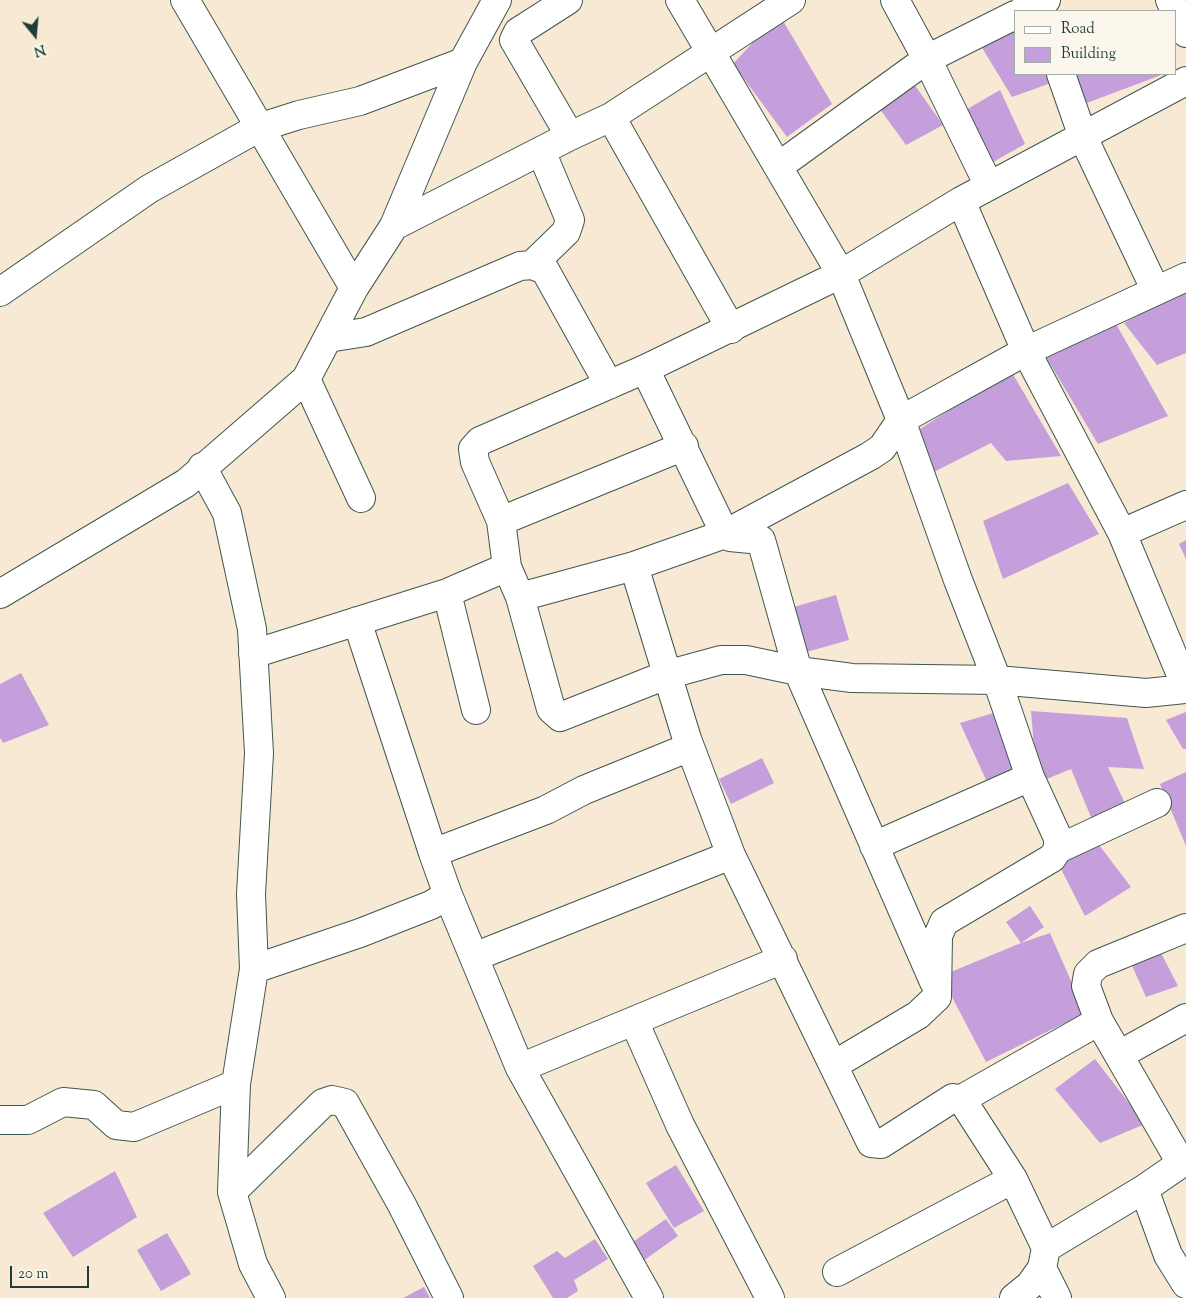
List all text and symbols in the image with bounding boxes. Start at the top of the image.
north arrow [10,10,60,60]
legend [1014,10,1176,75]
text: Road [1061,19,1095,40]
text: N [31,38,48,61]
text: Building [1061,44,1116,65]
scale bar [12,1256,91,1288]
text: 20 m [18,1264,49,1285]

